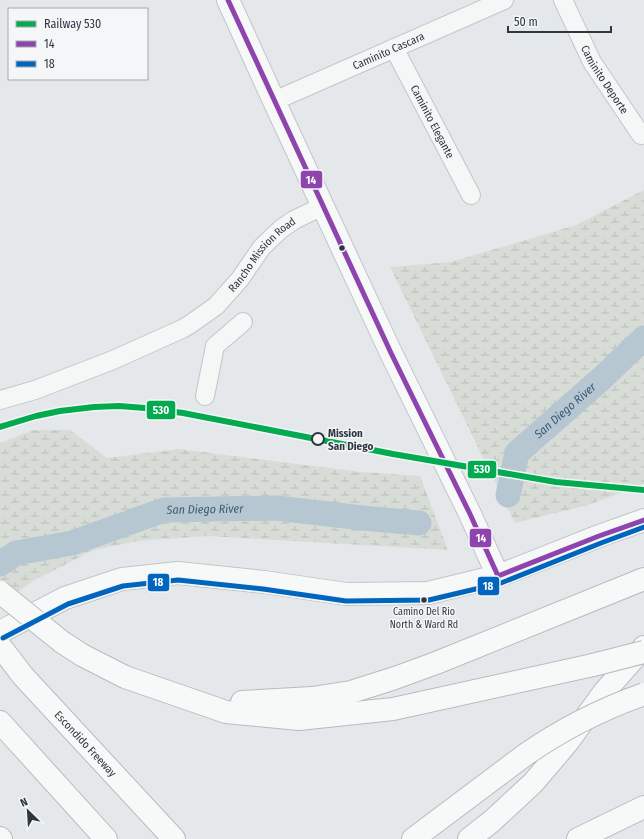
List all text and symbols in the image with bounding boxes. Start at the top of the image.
legend [8,8,148,80]
scale bar [508,8,611,34]
text: 50 m [514,15,538,29]
text: Railway 530 [44,17,101,31]
street label: Caminito Cascara [351,29,426,72]
text: 14 [44,37,55,51]
street label: Caminito Deporte [579,43,631,116]
text: 18 [44,57,55,71]
street label: Caminito Elegante [408,83,457,160]
line badge: 14 [300,170,323,189]
text: 14 [306,174,316,187]
street label: Rancho Mission Road [225,215,298,294]
unlabelled marker [337,243,347,253]
water label: San Diego River [531,379,599,442]
line badge: 530 [146,400,176,420]
text: 530 [153,404,169,417]
place label: Mission San Diego [328,427,373,453]
marker: Mission San Diego [311,432,325,446]
line badge: 530 [467,460,497,479]
text: 530 [474,463,490,476]
water label: San Diego River [165,502,244,517]
line badge: 14 [469,528,492,548]
text: 14 [476,532,486,545]
line badge: 18 [147,573,170,592]
text: 18 [153,576,163,589]
line badge: 18 [477,576,500,596]
text: 18 [483,580,493,593]
marker: Camino Del Rio North & Ward Rd [419,595,429,605]
place label: Camino Del Rio North & Ward Rd [390,606,458,631]
street label: Escondido Freeway [52,708,119,779]
north arrow [8,791,48,831]
text: N [18,795,30,810]

